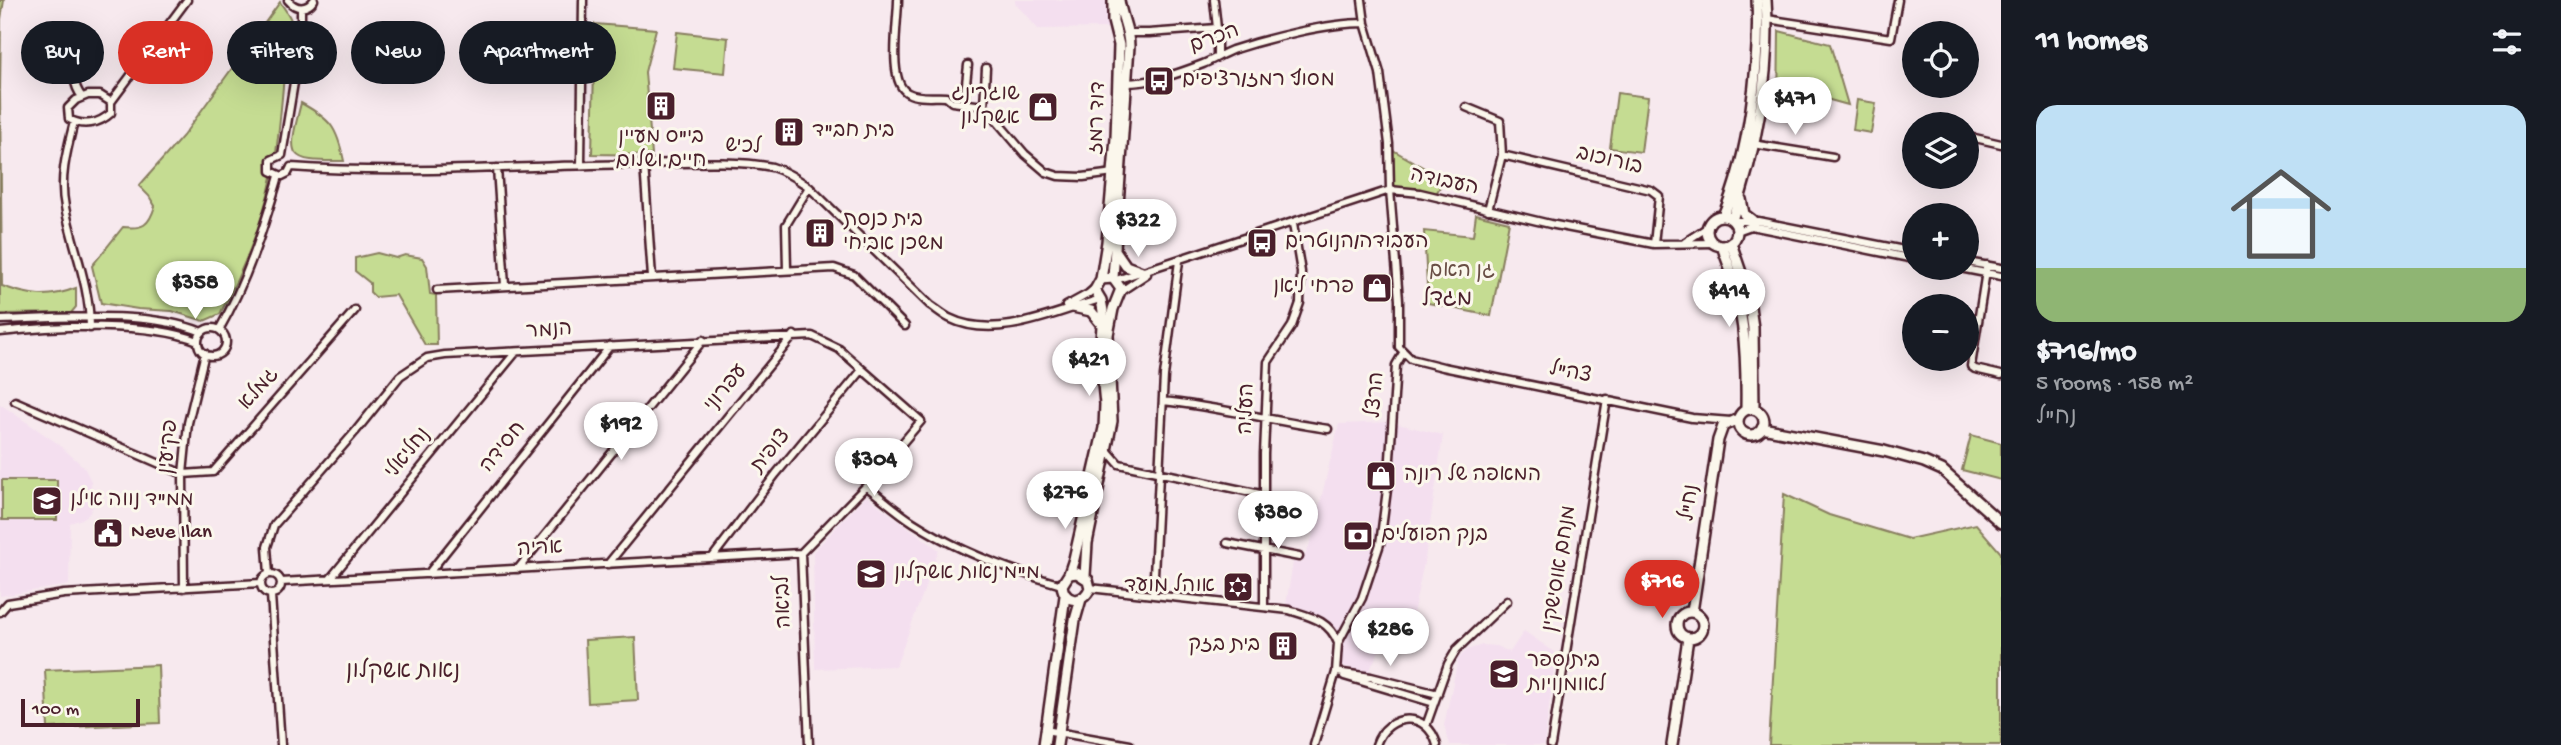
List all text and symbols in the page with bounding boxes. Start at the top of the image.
street label: הכרם [1187,20,1243,60]
chip: Buy [21,21,104,84]
chip: Rent [118,21,213,84]
chip: Filters [227,21,337,84]
chip: New [351,21,445,84]
chip: Apartment [459,21,616,84]
map controls [1902,21,1979,371]
button: locate [1902,21,1979,98]
icon: filters [2488,23,2526,61]
text: 11 homes [2036,25,2147,60]
bus stop icon: מסוף רמז/רציפים [1142,64,1176,98]
place label: מסוף רמז/רציפים [1182,68,1335,94]
pin: $471 [1754,78,1836,137]
street label: דוד רמז [1085,81,1113,155]
place label: שוגרינג אשקלון [951,83,1020,132]
text: $471 [1774,86,1816,113]
building icon: בי"ס מעיין חיים ושלום [644,89,678,123]
shop icon: שוגרינג אשקלון [1026,90,1060,124]
button: layers [1902,112,1979,189]
building icon: בית חב"ד [772,115,806,149]
place label: בית חב"ד [812,120,894,145]
place label: בי"ס מעיין חיים ושלום [616,126,707,175]
street label: לכיש [725,133,762,161]
street label: בורוכוב [1573,142,1645,182]
icon: home [2218,151,2344,277]
street label: העבודה [1407,164,1481,202]
pin: $322 [1097,200,1179,259]
button: + [1902,203,1979,280]
text: $322 [1116,208,1160,235]
place label: בית כנסת משכן אביחי [843,209,944,258]
building icon: בית כנסת משכן אביחי [803,216,837,250]
bus stop icon: העבודה/הנוטרים [1245,226,1279,260]
place label: העבודה/הנוטרים [1285,231,1429,256]
park label: גן האם [1429,260,1495,285]
pin: $358 [154,262,236,321]
text: $358 [172,270,218,297]
pin: $414 [1688,270,1770,329]
shop icon: פרחי ליאן [1360,271,1394,305]
place label: פרחי ליאן [1273,274,1354,301]
text: $414 [1708,278,1750,305]
district label: מגדל [1422,286,1472,314]
button: − [1902,294,1979,371]
street label: הנמר [525,318,573,346]
text: $716/mo [2036,336,2136,371]
pin: $421 [1048,338,1130,398]
text: $421 [1068,347,1110,374]
street label: צה"ל [1547,356,1594,390]
street label: עפרוני [700,360,754,418]
street label: גמלא [233,362,286,416]
street label: הרצל [1361,371,1391,419]
text: 5 rooms · 158 m² [2036,371,2193,398]
street label: העליה [1233,383,1261,435]
pin: $192 [580,402,662,462]
text: נח"ל [2036,405,2077,432]
text: $192 [600,411,642,438]
street label: חסידה [476,417,532,479]
street label: פקיעין [155,419,185,475]
street label: נחליאלי [379,422,437,485]
street label: צופית [746,425,797,480]
pin: $304 [833,438,915,498]
text: $304 [851,447,897,474]
shop icon: המאפה של רונה [1364,459,1398,493]
place label: המאפה של רונה [1404,462,1541,489]
pin: $276 [1024,472,1106,531]
text: $276 [1042,480,1088,507]
street label: נח"ל [1674,483,1706,523]
school or university icon: ממ"ד נווה אילן [30,484,64,518]
place label: ממ"ד נווה אילן [70,487,194,514]
pin: $380 [1237,491,1319,551]
text: $380 [1254,500,1302,527]
street label: מנחם אוסישקין [1539,504,1583,634]
public building icon: Neve Ilan [91,516,125,550]
bank icon: בנק הפועלים [1341,519,1375,553]
place label: Neve Ilan [131,521,212,546]
place label: בנק הפועלים [1381,522,1488,549]
street label: אריה [517,536,563,564]
school or university icon: מ"מ נאות אשקלון [854,557,888,591]
place label: מ"מ נאות אשקלון [894,560,1040,587]
pin: $716 [1621,560,1703,620]
text: $716 [1640,569,1684,596]
synagogue icon: אוהל מועד [1221,570,1255,604]
place label: אוהל מועד [1124,573,1215,600]
street label: לביאה [770,575,798,629]
pin: $286 [1349,608,1431,668]
text: $286 [1367,617,1413,644]
building icon: בית בזק [1266,629,1300,663]
place label: בית בזק [1188,634,1260,659]
place label: בית ספר לאומנויות [1525,650,1606,699]
district label: נאות אשקלון [346,657,460,686]
school or university icon: בית ספר לאומנויות [1487,657,1521,691]
scale bar [21,696,140,728]
text: 100 m [32,699,79,722]

